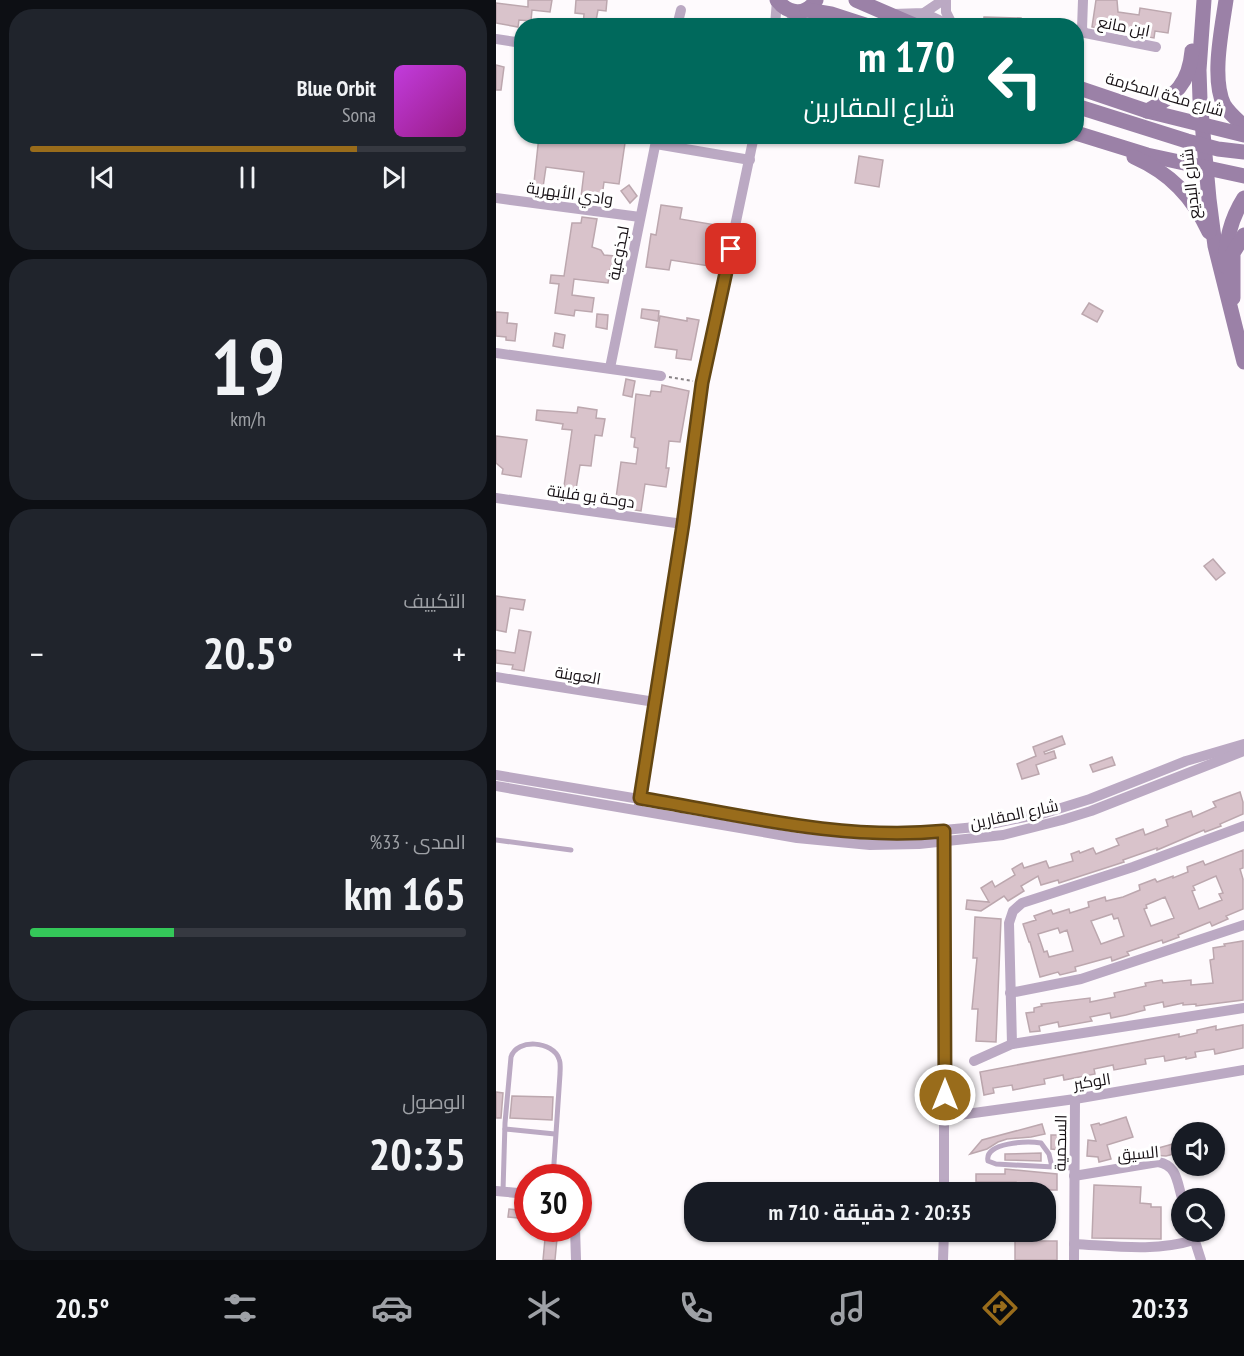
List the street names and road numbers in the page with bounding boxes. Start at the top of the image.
street label: ابن مانع [1096,11,1152,43]
street label: شارع مكة المكرمة [1103,68,1226,122]
street label: شارع البديع [1176,148,1206,220]
street label: وادي الأبهرية [525,177,615,213]
street label: لجذوعية [603,224,633,282]
street label: دوحة بو فليتة [546,480,636,512]
street label: العوينة [554,661,602,689]
street label: شارع المقارين [968,795,1060,835]
street label: الوكير [1071,1068,1112,1094]
street label: السحمية [1050,1114,1070,1172]
street label: السيق [1116,1141,1160,1166]

